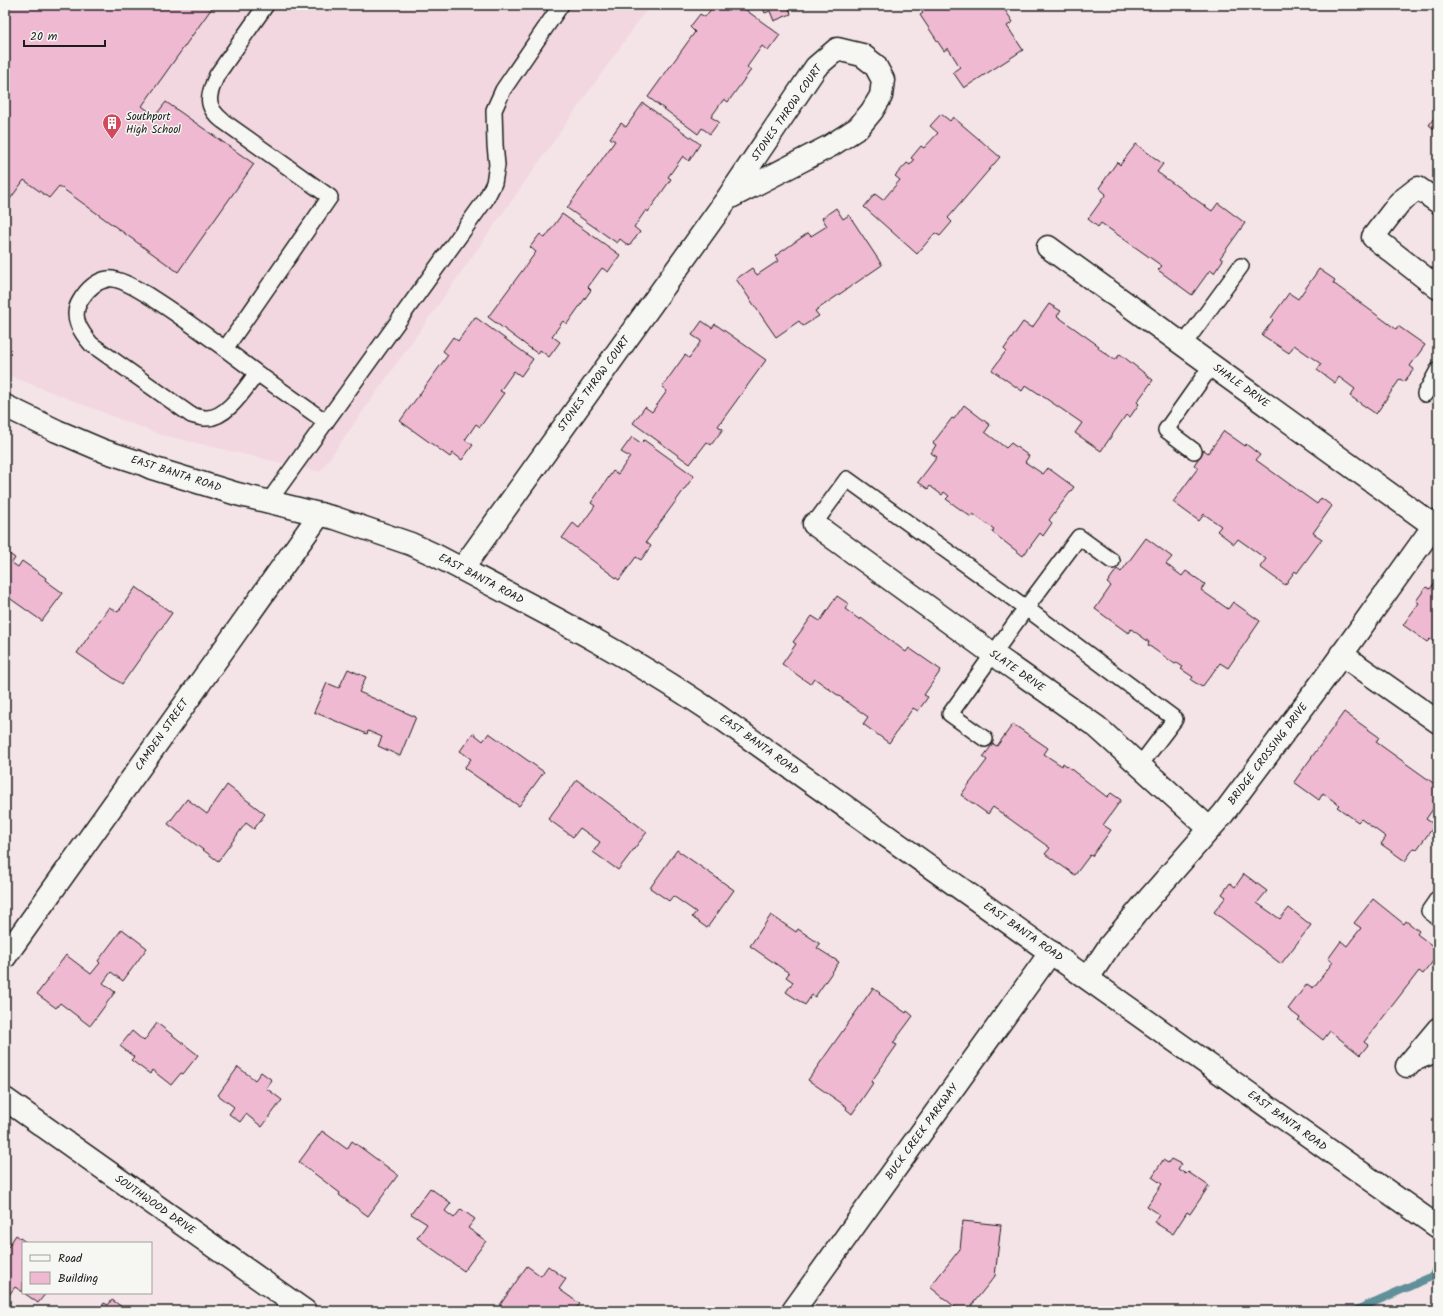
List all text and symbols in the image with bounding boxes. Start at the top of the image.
scale bar [24,22,105,48]
text: 20 m [30,27,58,46]
street label: STONES THROW COURT [747,60,828,165]
place label: Southport High School [126,108,181,139]
building icon: Southport High School [101,112,123,140]
street label: STONES THROW COURT [553,332,636,436]
street label: SHALE DRIVE [1209,359,1273,413]
street label: EAST BANTA ROAD [128,451,224,497]
street label: EAST BANTA ROAD [435,549,527,609]
street label: SLATE DRIVE [985,645,1049,697]
street label: CAMDEN STREET [130,694,194,775]
street label: BRIDGE CROSSING DRIVE [1223,699,1313,809]
street label: EAST BANTA ROAD [716,710,802,780]
street label: EAST BANTA ROAD [979,898,1067,966]
street label: BUCK CREEK PARKWAY [881,1080,963,1184]
street label: EAST BANTA ROAD [1244,1086,1330,1156]
street label: SOUTHWOOD DRIVE [111,1170,200,1240]
legend [22,1242,152,1294]
text: Road [58,1249,83,1268]
text: Building [58,1269,98,1288]

